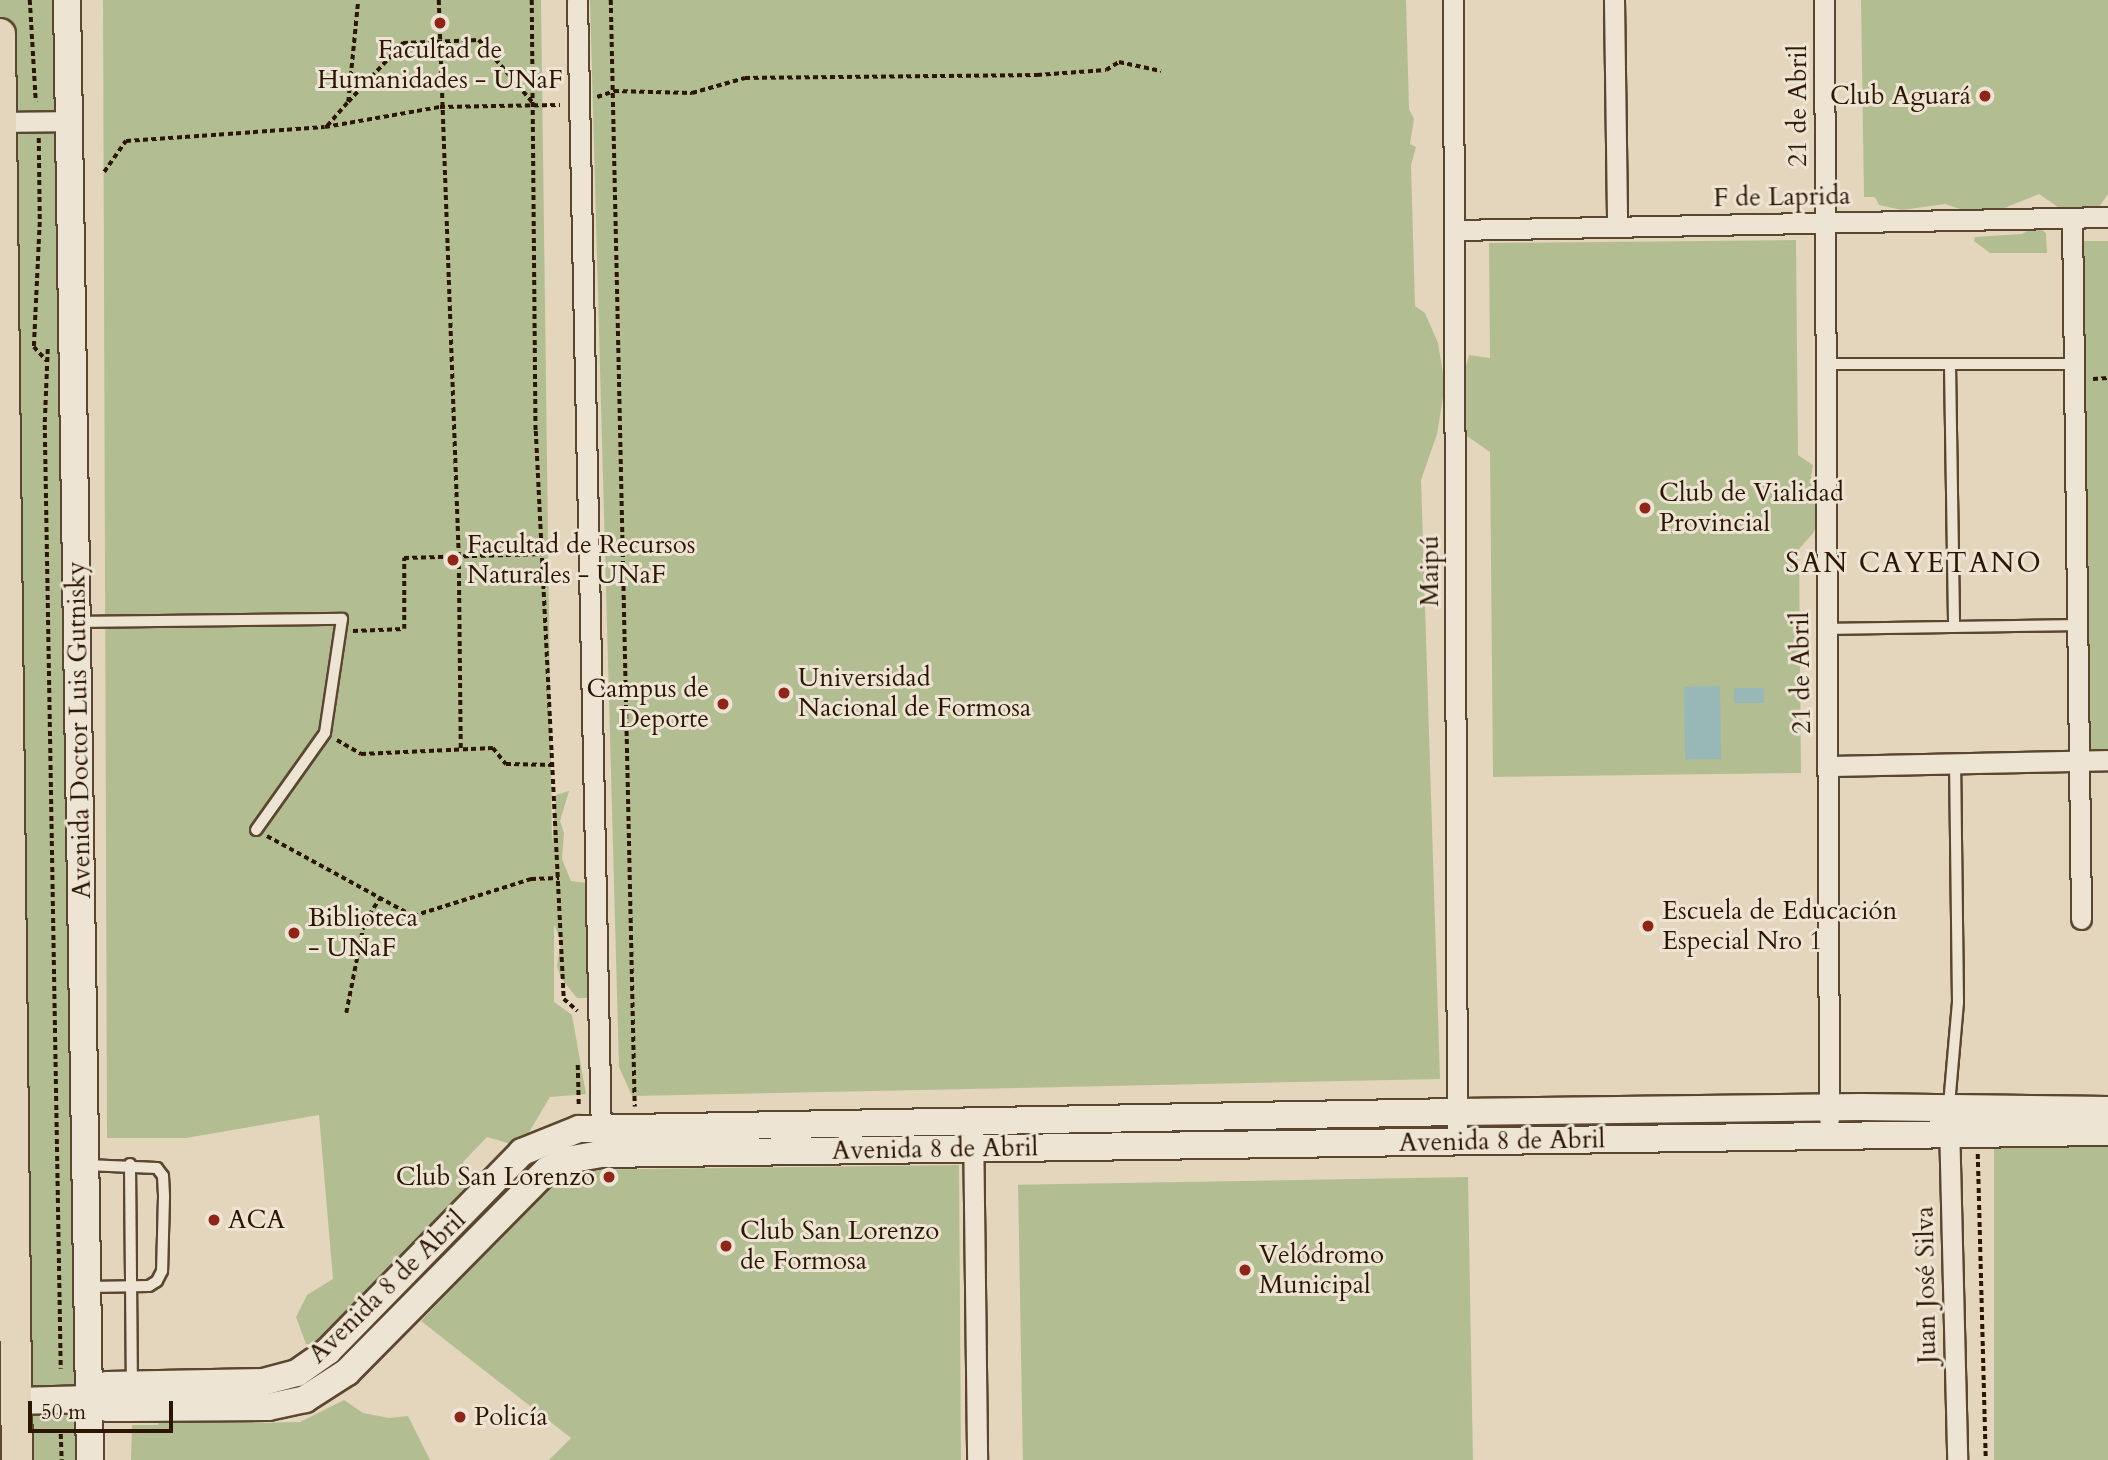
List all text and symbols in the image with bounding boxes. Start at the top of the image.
marker: Facultad de Humanidades - UNaF [432,15,448,31]
place label: Facultad de Humanidades - UNaF [317,34,563,96]
street label: 21 de Abril [1782,45,1814,167]
place label: Club Aguará [1830,80,1971,112]
marker: Club Aguará [1977,88,1993,104]
street label: F de Laprida [1713,180,1851,214]
place label: Club de Vialidad Provincial [1659,477,1844,538]
marker: Club de Vialidad Provincial [1637,500,1653,516]
place label: Facultad de Recursos Naturales - UNaF [467,529,696,590]
street label: Maipú [1414,535,1446,607]
district label: SAN CAYETANO [1787,546,2041,580]
marker: Facultad de Recursos Naturales - UNaF [445,552,461,568]
street label: Avenida Doctor Luis Gutnisky [60,561,98,899]
street label: 21 de Abril [1784,612,1818,734]
place label: Universidad Nacional de Formosa [798,662,1031,724]
place label: Campus de Deporte [586,673,709,734]
marker: Universidad Nacional de Formosa [776,685,792,701]
marker: Campus de Deporte [715,696,731,712]
place label: Escuela de Educación Especial Nro 1 [1662,895,1897,956]
place label: Biblioteca - UNaF [308,902,418,964]
marker: Escuela de Educación Especial Nro 1 [1640,918,1656,934]
marker: Biblioteca - UNaF [286,925,302,941]
street label: Avenida 8 de Abril [1399,1124,1605,1158]
street label: Avenida 8 de Abril [832,1132,1038,1166]
place label: Club San Lorenzo [396,1161,595,1193]
marker: Club San Lorenzo [601,1169,617,1185]
place label: ACA [228,1204,285,1236]
street label: Avenida 8 de Abril [302,1204,472,1370]
street label: Juan José Silva [1909,1206,1943,1364]
marker: ACA [206,1212,222,1228]
place label: Club San Lorenzo de Formosa [740,1215,939,1276]
marker: Club San Lorenzo de Formosa [718,1238,734,1254]
place label: Velódromo Municipal [1259,1239,1384,1300]
marker: Velódromo Municipal [1237,1262,1253,1278]
scale bar [32,1386,177,1430]
text: 50 m [41,1398,86,1427]
place label: Policía [474,1401,548,1433]
marker: Policía [452,1409,468,1425]

